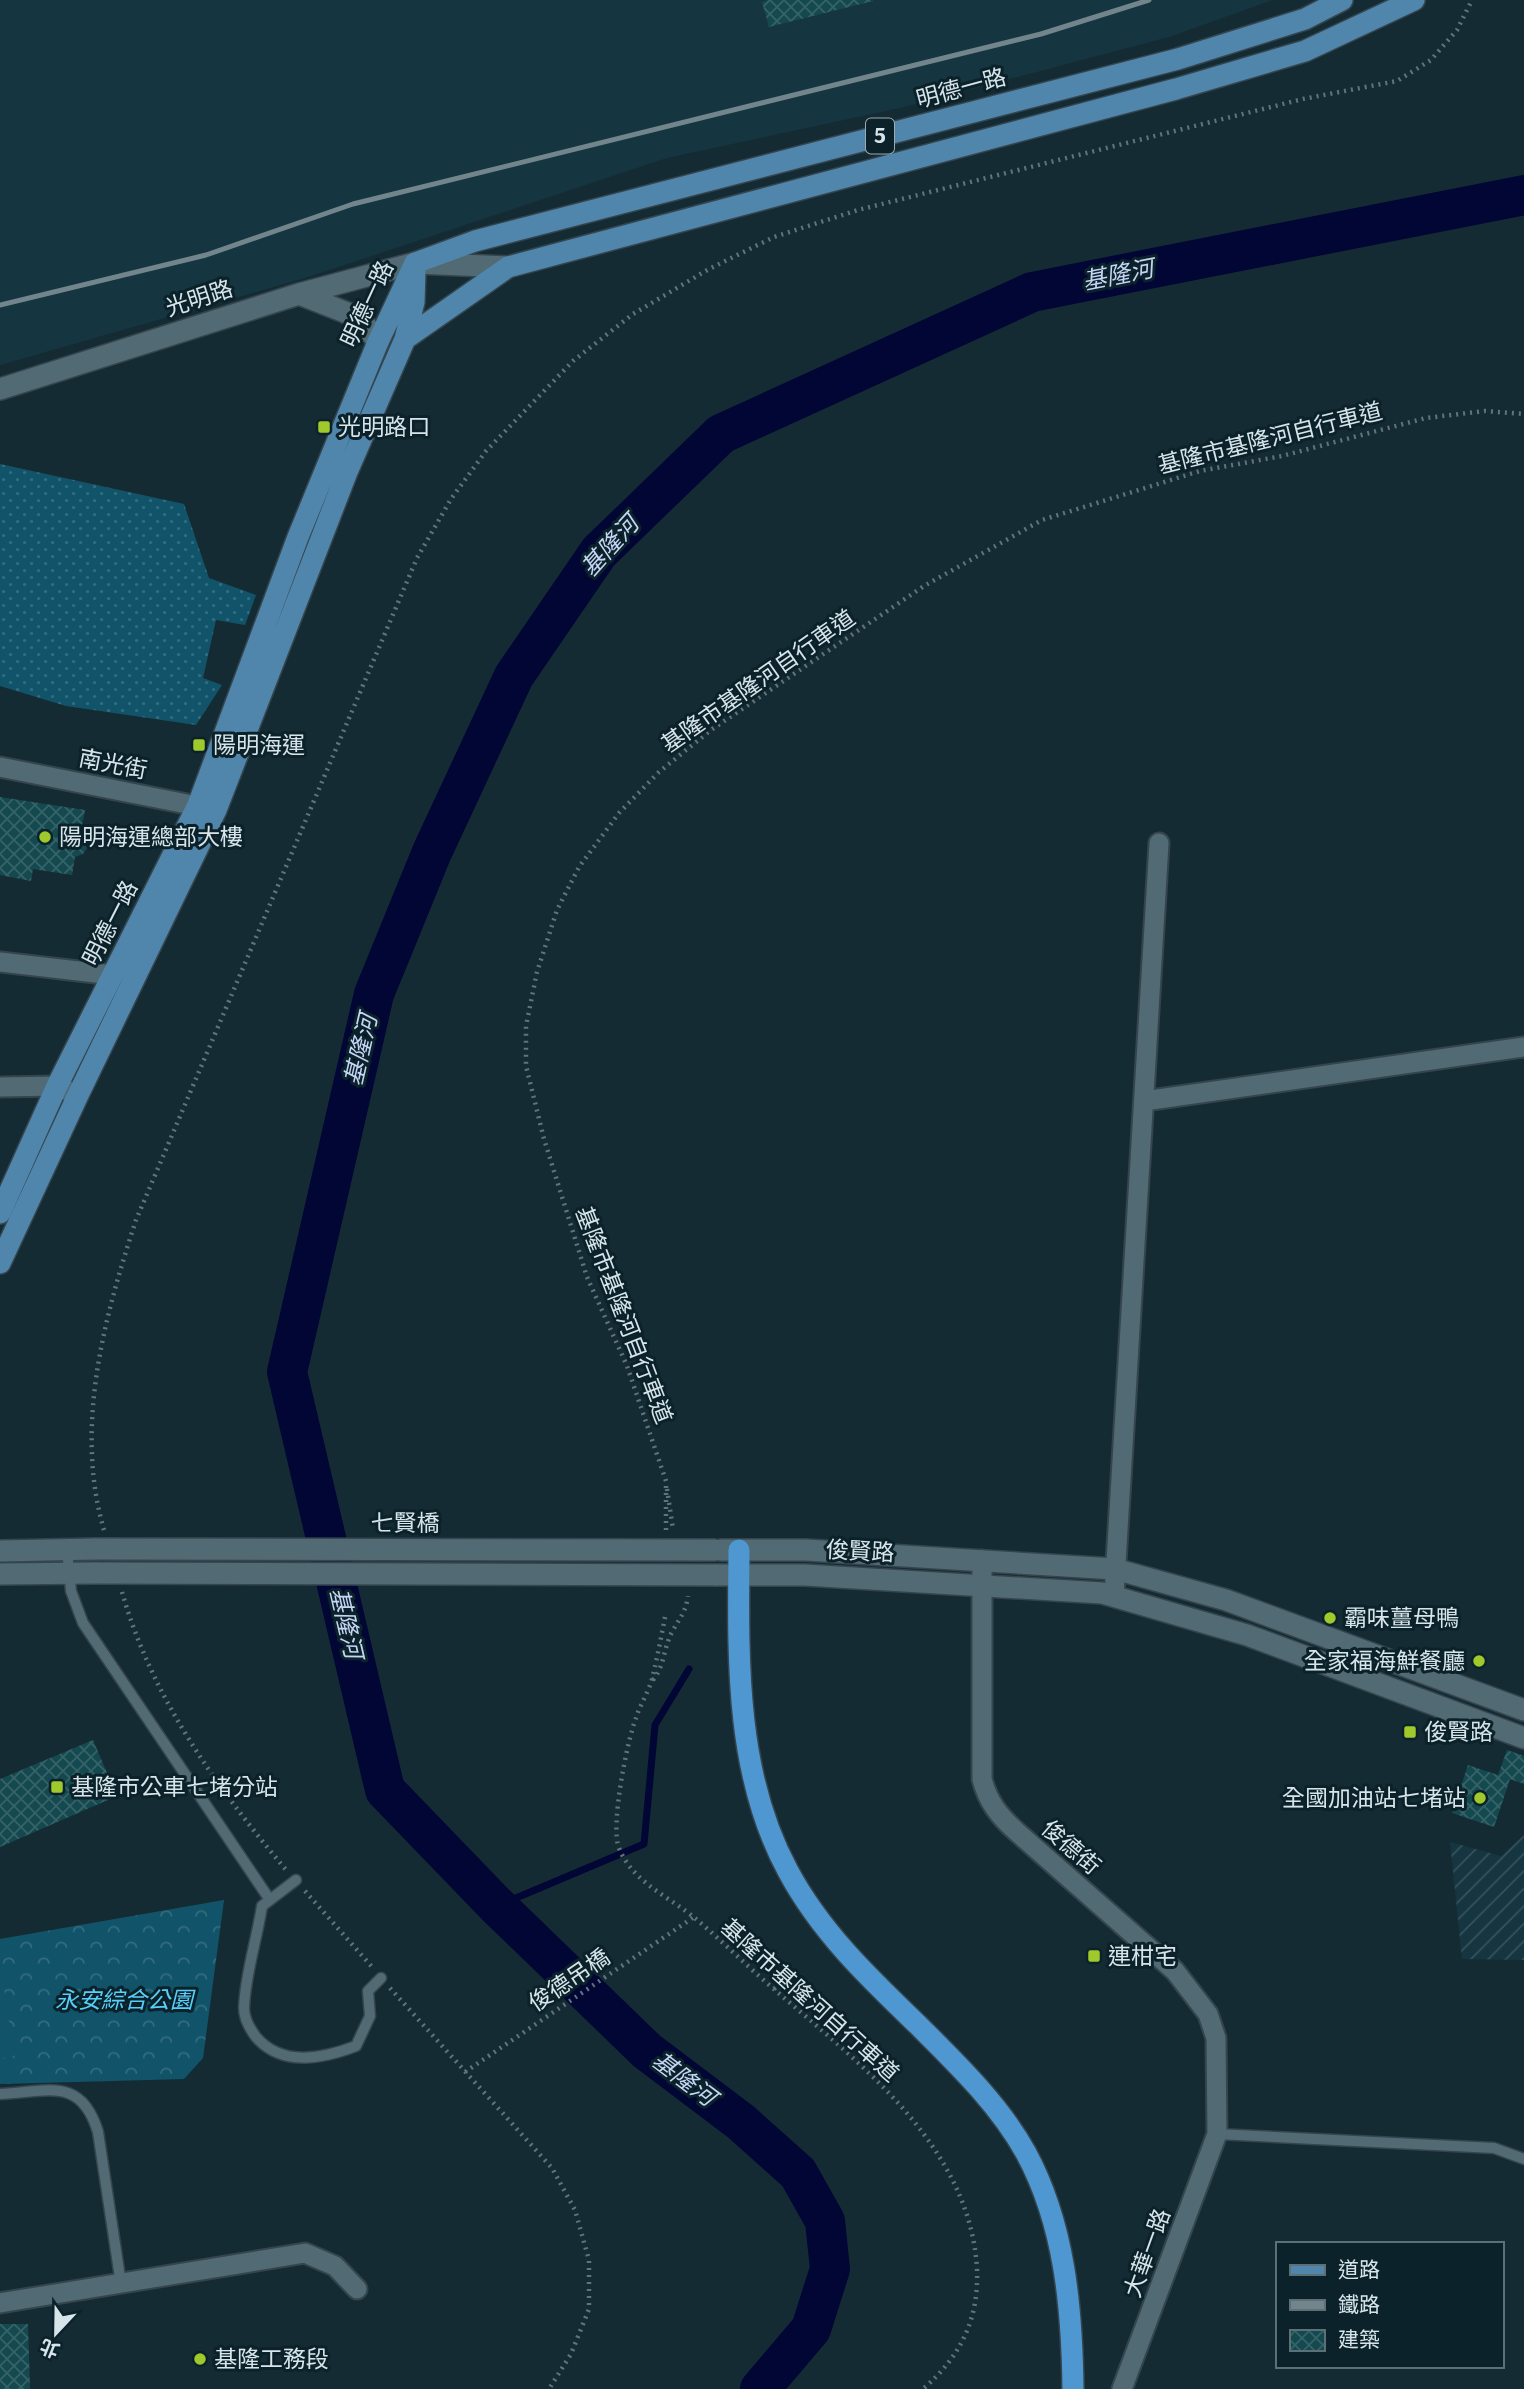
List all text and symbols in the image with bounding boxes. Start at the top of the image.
street label: 明德一路 [912,58,1009,114]
road number: 5 [866,118,894,154]
water label: 基隆河 [1079,248,1160,297]
street label: 明德一路 [330,254,400,352]
street label: 光明路 [160,269,236,323]
street label: 基隆市基隆河自行車道 [1154,392,1385,480]
place label: 光明路口 [338,408,430,442]
marker: 光明路口 [316,419,332,435]
water label: 基隆河 [571,503,648,583]
street label: 基隆市基隆河自行車道 [653,599,861,759]
place label: 陽明海運 [213,726,305,760]
marker: 陽明海運 [191,737,207,753]
street label: 南光街 [76,739,150,785]
place label: 陽明海運總部大樓 [59,818,243,852]
marker: 陽明海運總部大樓 [37,829,53,845]
street label: 明德一路 [72,873,144,971]
water label: 基隆河 [333,1007,385,1088]
street label: 基隆市基隆河自行車道 [569,1201,683,1428]
street label: 七賢橋 [371,1504,440,1538]
street label: 俊賢路 [825,1530,895,1568]
water label: 基隆河 [323,1583,374,1665]
place label: 霸味薑母鴨 [1344,1599,1459,1633]
marker: 霸味薑母鴨 [1322,1610,1338,1626]
place label: 全家福海鮮餐廳 [1304,1642,1465,1676]
marker: 全家福海鮮餐廳 [1471,1653,1487,1669]
place label: 俊賢路 [1424,1713,1493,1747]
marker: 俊賢路 [1402,1724,1418,1740]
place label: 基隆市公車七堵分站 [71,1768,278,1802]
marker: 基隆市公車七堵分站 [49,1779,65,1795]
place label: 全國加油站七堵站 [1282,1779,1466,1813]
marker: 全國加油站七堵站 [1472,1790,1488,1806]
street label: 俊德街 [1035,1810,1110,1881]
street label: 基隆市基隆河自行車道 [715,1909,908,2088]
place label: 連柑宅 [1108,1937,1177,1971]
street label: 俊德吊橋 [520,1939,616,2018]
marker: 連柑宅 [1086,1948,1102,1964]
park label: 永安綜合公園 [55,1981,196,2015]
water label: 基隆河 [646,2041,728,2115]
street label: 大華一路 [1113,2203,1177,2301]
legend [1276,2242,1503,2368]
text: 道路 [1338,2252,1380,2283]
text: 鐵路 [1338,2287,1380,2318]
north arrow [21,2298,91,2368]
text: 建築 [1338,2322,1380,2353]
text: 北 [35,2333,63,2366]
place label: 基隆工務段 [214,2340,329,2374]
marker: 基隆工務段 [192,2351,208,2367]

